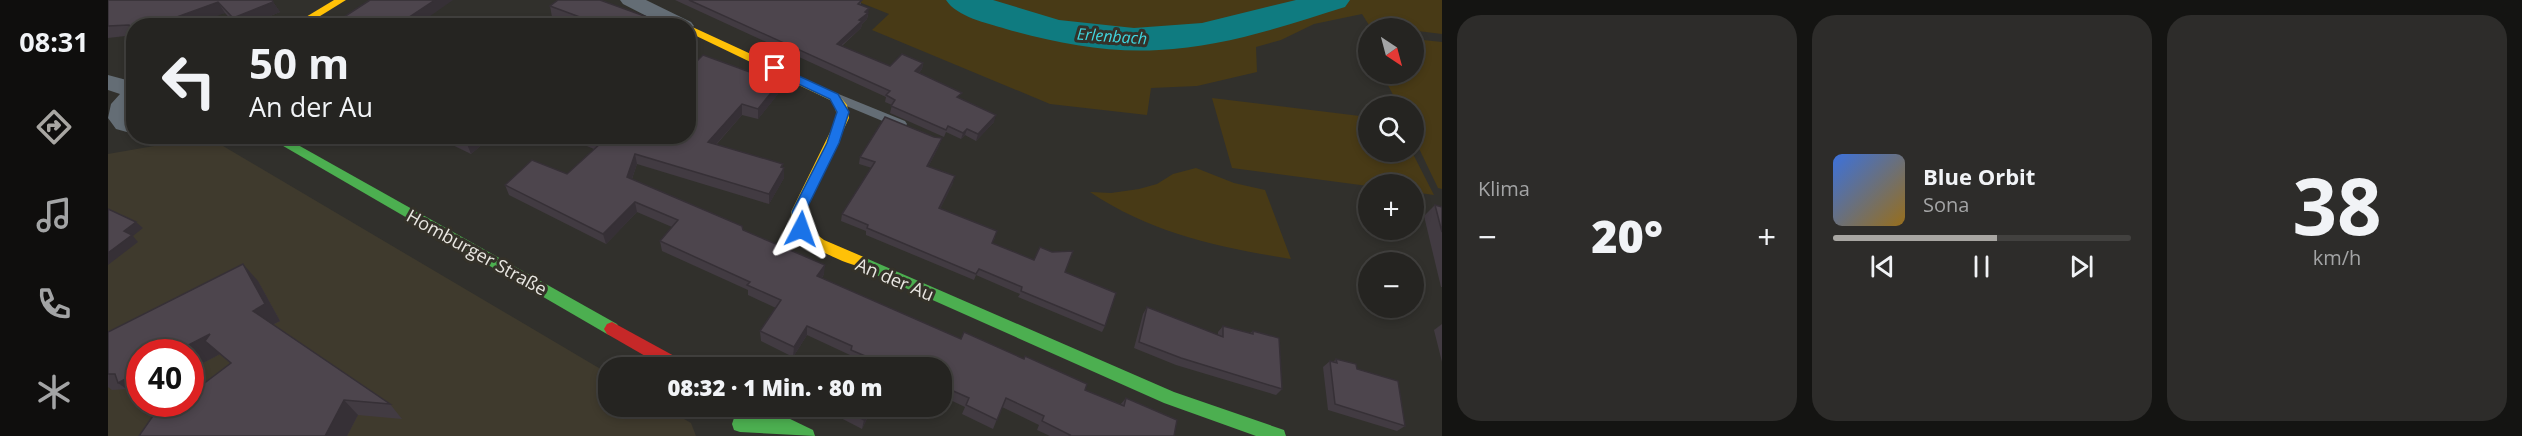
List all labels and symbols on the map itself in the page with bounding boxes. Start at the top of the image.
north arrow [1358,18,1424,84]
water label: Erlenbach [1076,23,1148,49]
pin [749,42,800,93]
position arrow [769,197,833,261]
street label: Homburger Straße [403,203,551,301]
street label: An der Au [852,252,938,306]
speed limit sign: 40 [126,339,204,417]

